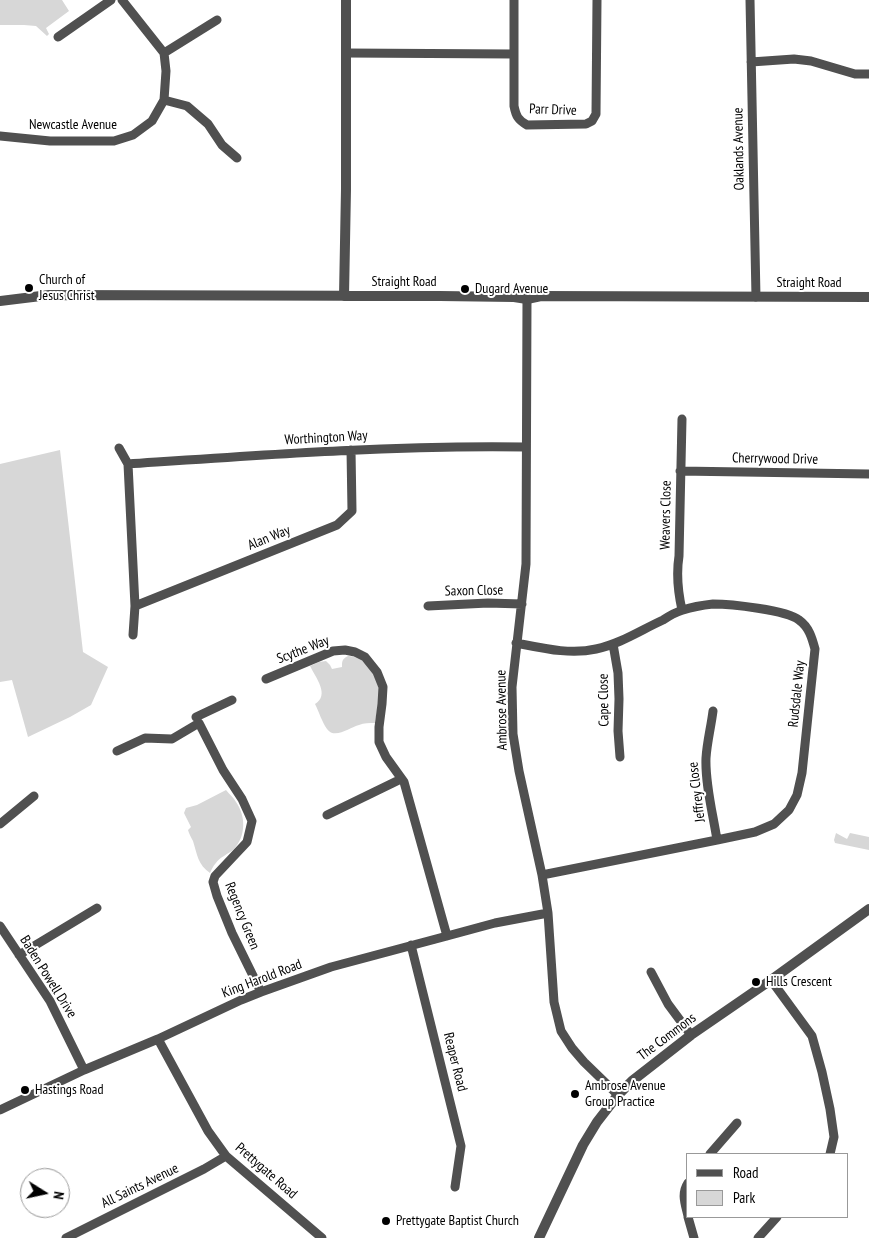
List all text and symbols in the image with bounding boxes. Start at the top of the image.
street label: Parr Drive [529,101,577,119]
street label: Oaklands Avenue [730,107,748,191]
street label: Newcastle Avenue [29,117,117,133]
place label: Church of Jesus Christ [39,272,95,304]
street label: Straight Road [371,274,437,290]
street label: Straight Road [776,275,842,291]
place label: Dugard Avenue [475,281,548,297]
marker: Church of Jesus Christ [23,282,35,294]
marker: Dugard Avenue [459,283,471,295]
street label: Worthington Way [284,427,368,449]
street label: Cherrywood Drive [732,450,818,468]
street label: Weavers Close [657,480,675,550]
street label: Alan Way [245,522,293,554]
street label: Saxon Close [445,582,503,600]
street label: Scythe Way [274,632,332,668]
street label: Rudsdale Way [785,660,809,728]
street label: Ambrose Avenue [493,670,511,750]
street label: Cape Close [595,673,613,727]
street label: Jeffrey Close [685,761,709,823]
street label: Regency Green [221,880,263,952]
street label: Baden Powell Drive [16,933,80,1021]
street label: King Harold Road [220,956,304,1002]
place label: Hills Crescent [766,974,832,990]
marker: Hills Crescent [750,976,762,988]
street label: The Commons [635,1010,699,1064]
street label: Reaper Road [440,1031,470,1093]
place label: Ambrose Avenue Group Practice [585,1078,666,1110]
place label: Hastings Road [35,1082,104,1098]
marker: Hastings Road [19,1084,31,1096]
marker: Ambrose Avenue Group Practice [569,1088,581,1100]
street label: Prettygate Road [232,1140,300,1202]
legend [686,1153,849,1218]
street label: All Saints Avenue [99,1160,181,1212]
text: Road [733,1163,759,1182]
north arrow [20,1168,70,1218]
text: Park [733,1188,755,1207]
text: N [49,1190,68,1201]
place label: Prettygate Baptist Church [396,1213,519,1229]
marker: Prettygate Baptist Church [380,1215,392,1227]

